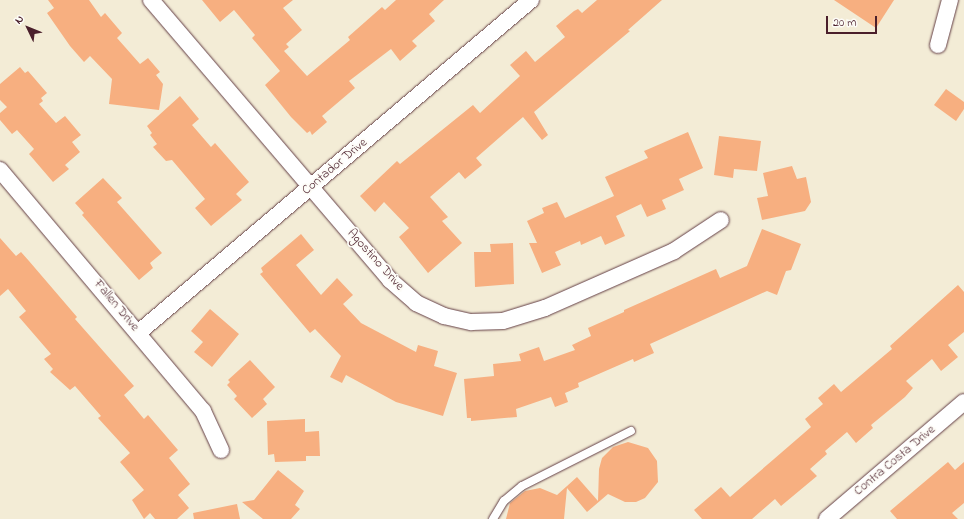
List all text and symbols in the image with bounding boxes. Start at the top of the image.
north arrow [8,8,48,48]
scale bar [828,8,879,34]
text: N [11,12,28,28]
text: 20 m [833,14,856,32]
street label: Contador Drive [299,135,371,199]
street label: Agostino Drive [343,226,407,294]
street label: Fallen Drive [90,277,142,335]
street label: Contra Costa Drive [851,422,939,500]

